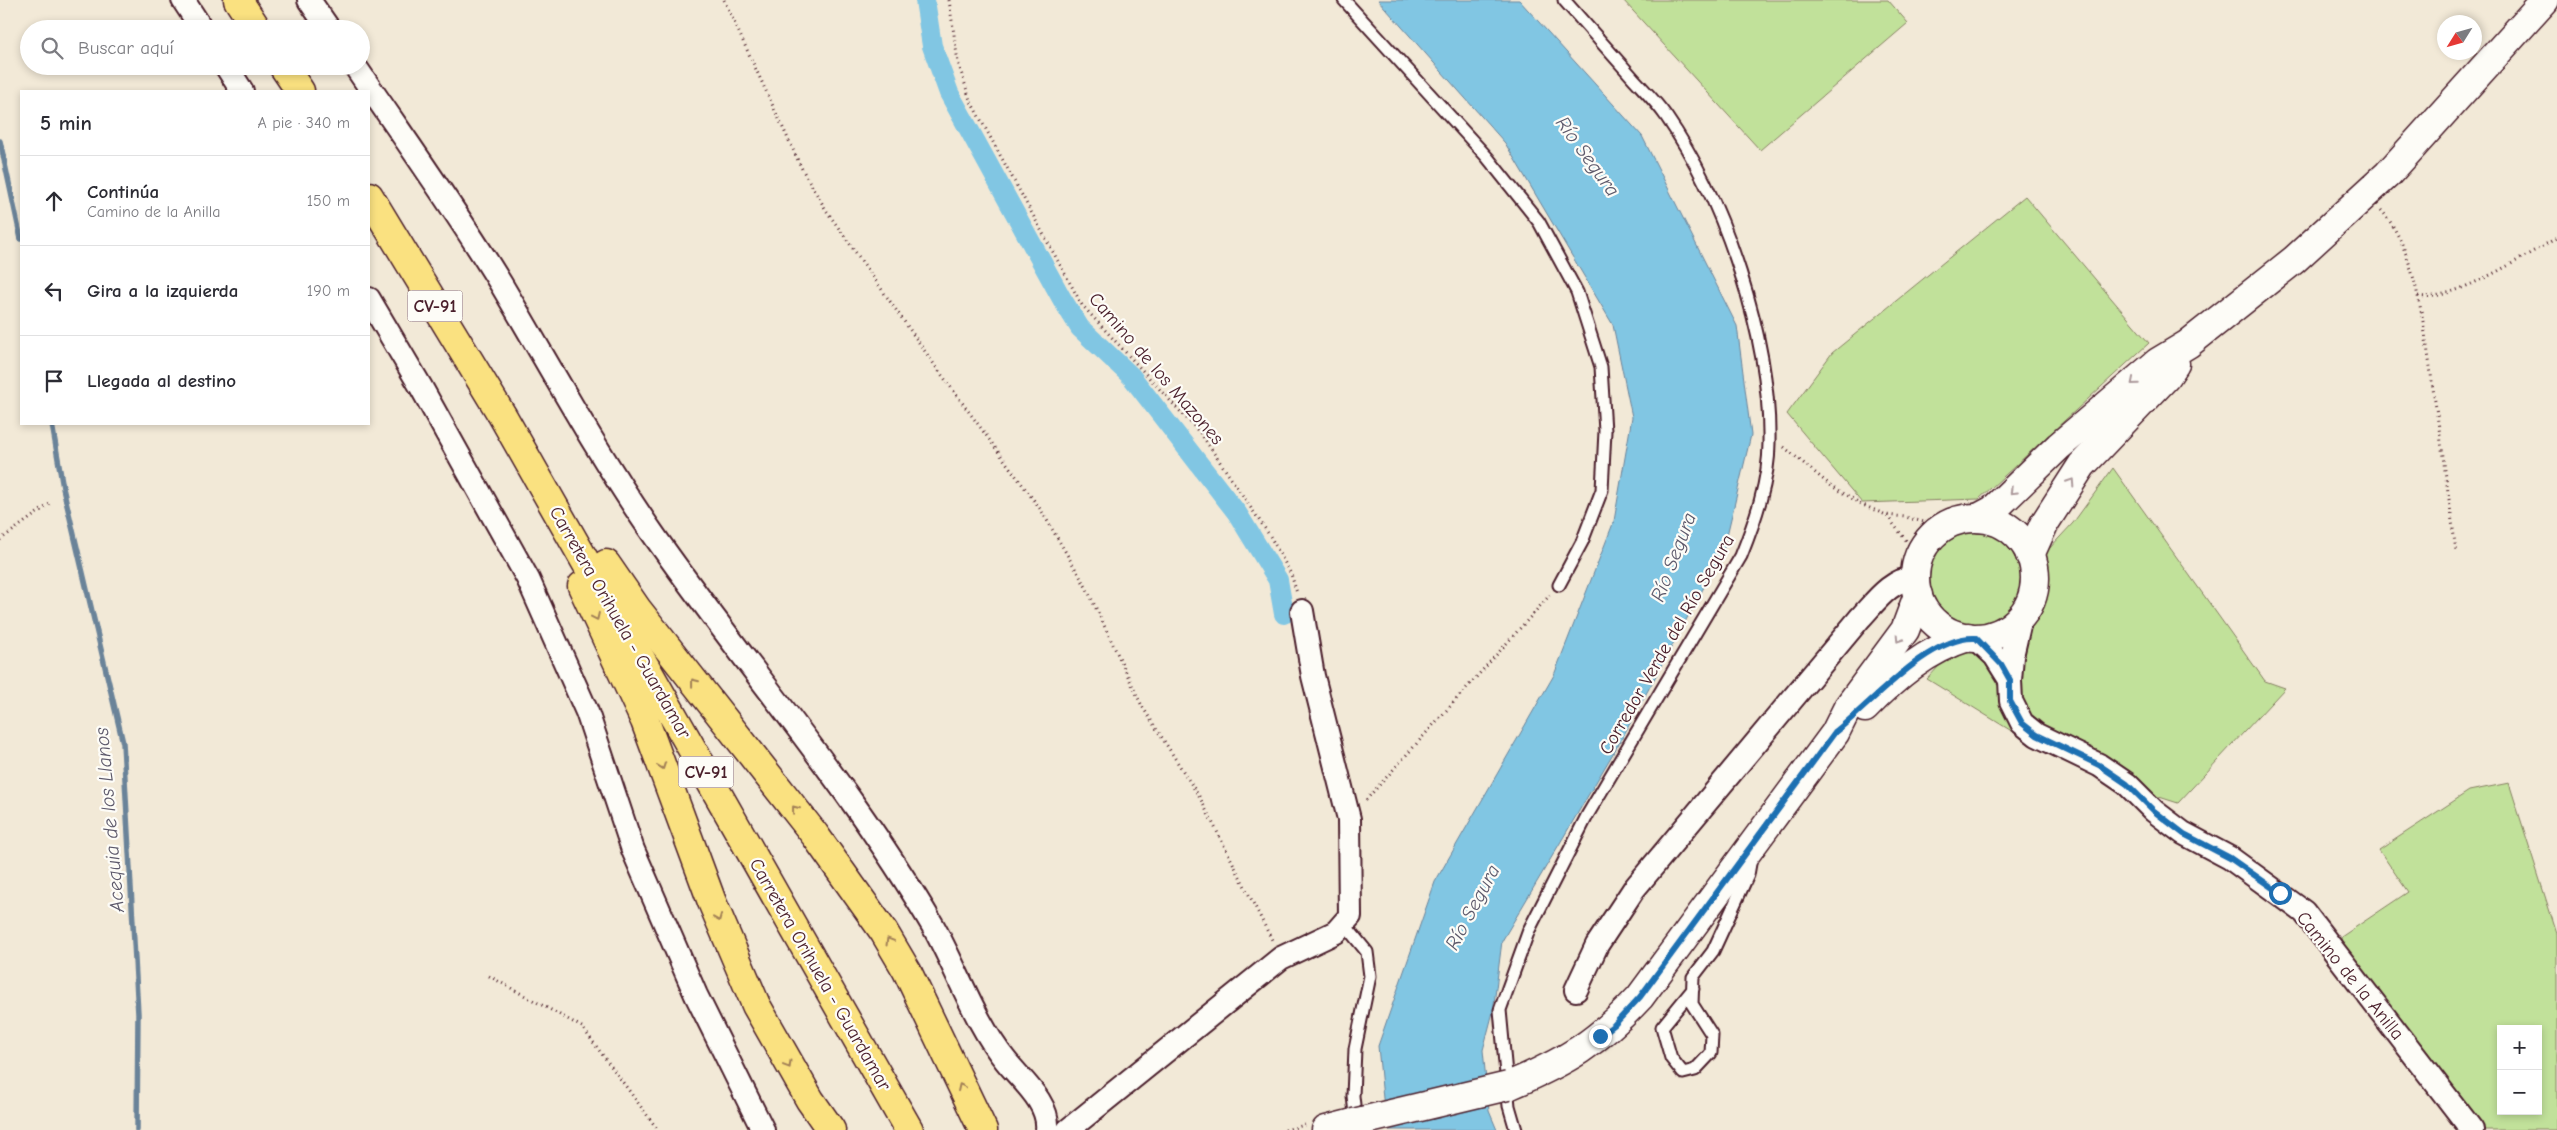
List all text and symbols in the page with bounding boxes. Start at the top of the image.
north arrow [2437,15,2482,60]
search box [20,20,370,75]
icon: search [38,34,66,62]
text: Buscar aquí [78,37,174,59]
text: 5 min [40,111,92,135]
water label: Río Segura [1551,112,1624,201]
text: A pie · 340 m [258,114,350,132]
text: Continúa [87,181,159,203]
icon: ahead [40,187,68,215]
text: 150 m [307,192,350,210]
text: Camino de la Anilla [87,203,221,221]
icon: left [40,277,68,305]
text: Gira a la izquierda [87,280,238,302]
text: 190 m [307,282,350,300]
street label: Camino de los Mazones [1084,288,1228,449]
road number: CV-91 [408,290,462,322]
icon: arrive [40,367,68,395]
text: Llegada al destino [87,370,236,392]
one-way arrow [2131,377,2140,385]
one-way arrow [2065,478,2074,488]
one-way arrow [2010,485,2019,494]
street label: Carretera Orihuela - Guardamar [545,503,696,743]
water label: Río Segura [1646,510,1701,605]
street label: Corredor Verde del Río Segura [1595,531,1739,758]
one-way arrow [590,612,600,621]
one-way arrow [1896,633,1905,643]
one-way arrow [691,678,700,688]
water label: Acequia de los Llanos [90,726,129,914]
road number: CV-91 [678,756,734,788]
one-way arrow [656,761,666,770]
one-way arrow [792,806,800,815]
street label: Carretera Orihuela - Guardamar [745,855,896,1095]
water label: Río Segura [1440,861,1504,954]
route start [2269,882,2292,905]
street label: Camino de la Anilla [2292,907,2409,1044]
one-way arrow [712,913,723,922]
one-way arrow [886,938,896,947]
route end [1589,1025,1612,1048]
map controls [2497,1025,2542,1115]
button: + [2497,1025,2542,1070]
one-way arrow [782,1059,792,1068]
button: − [2497,1070,2542,1115]
one-way arrow [957,1083,968,1092]

